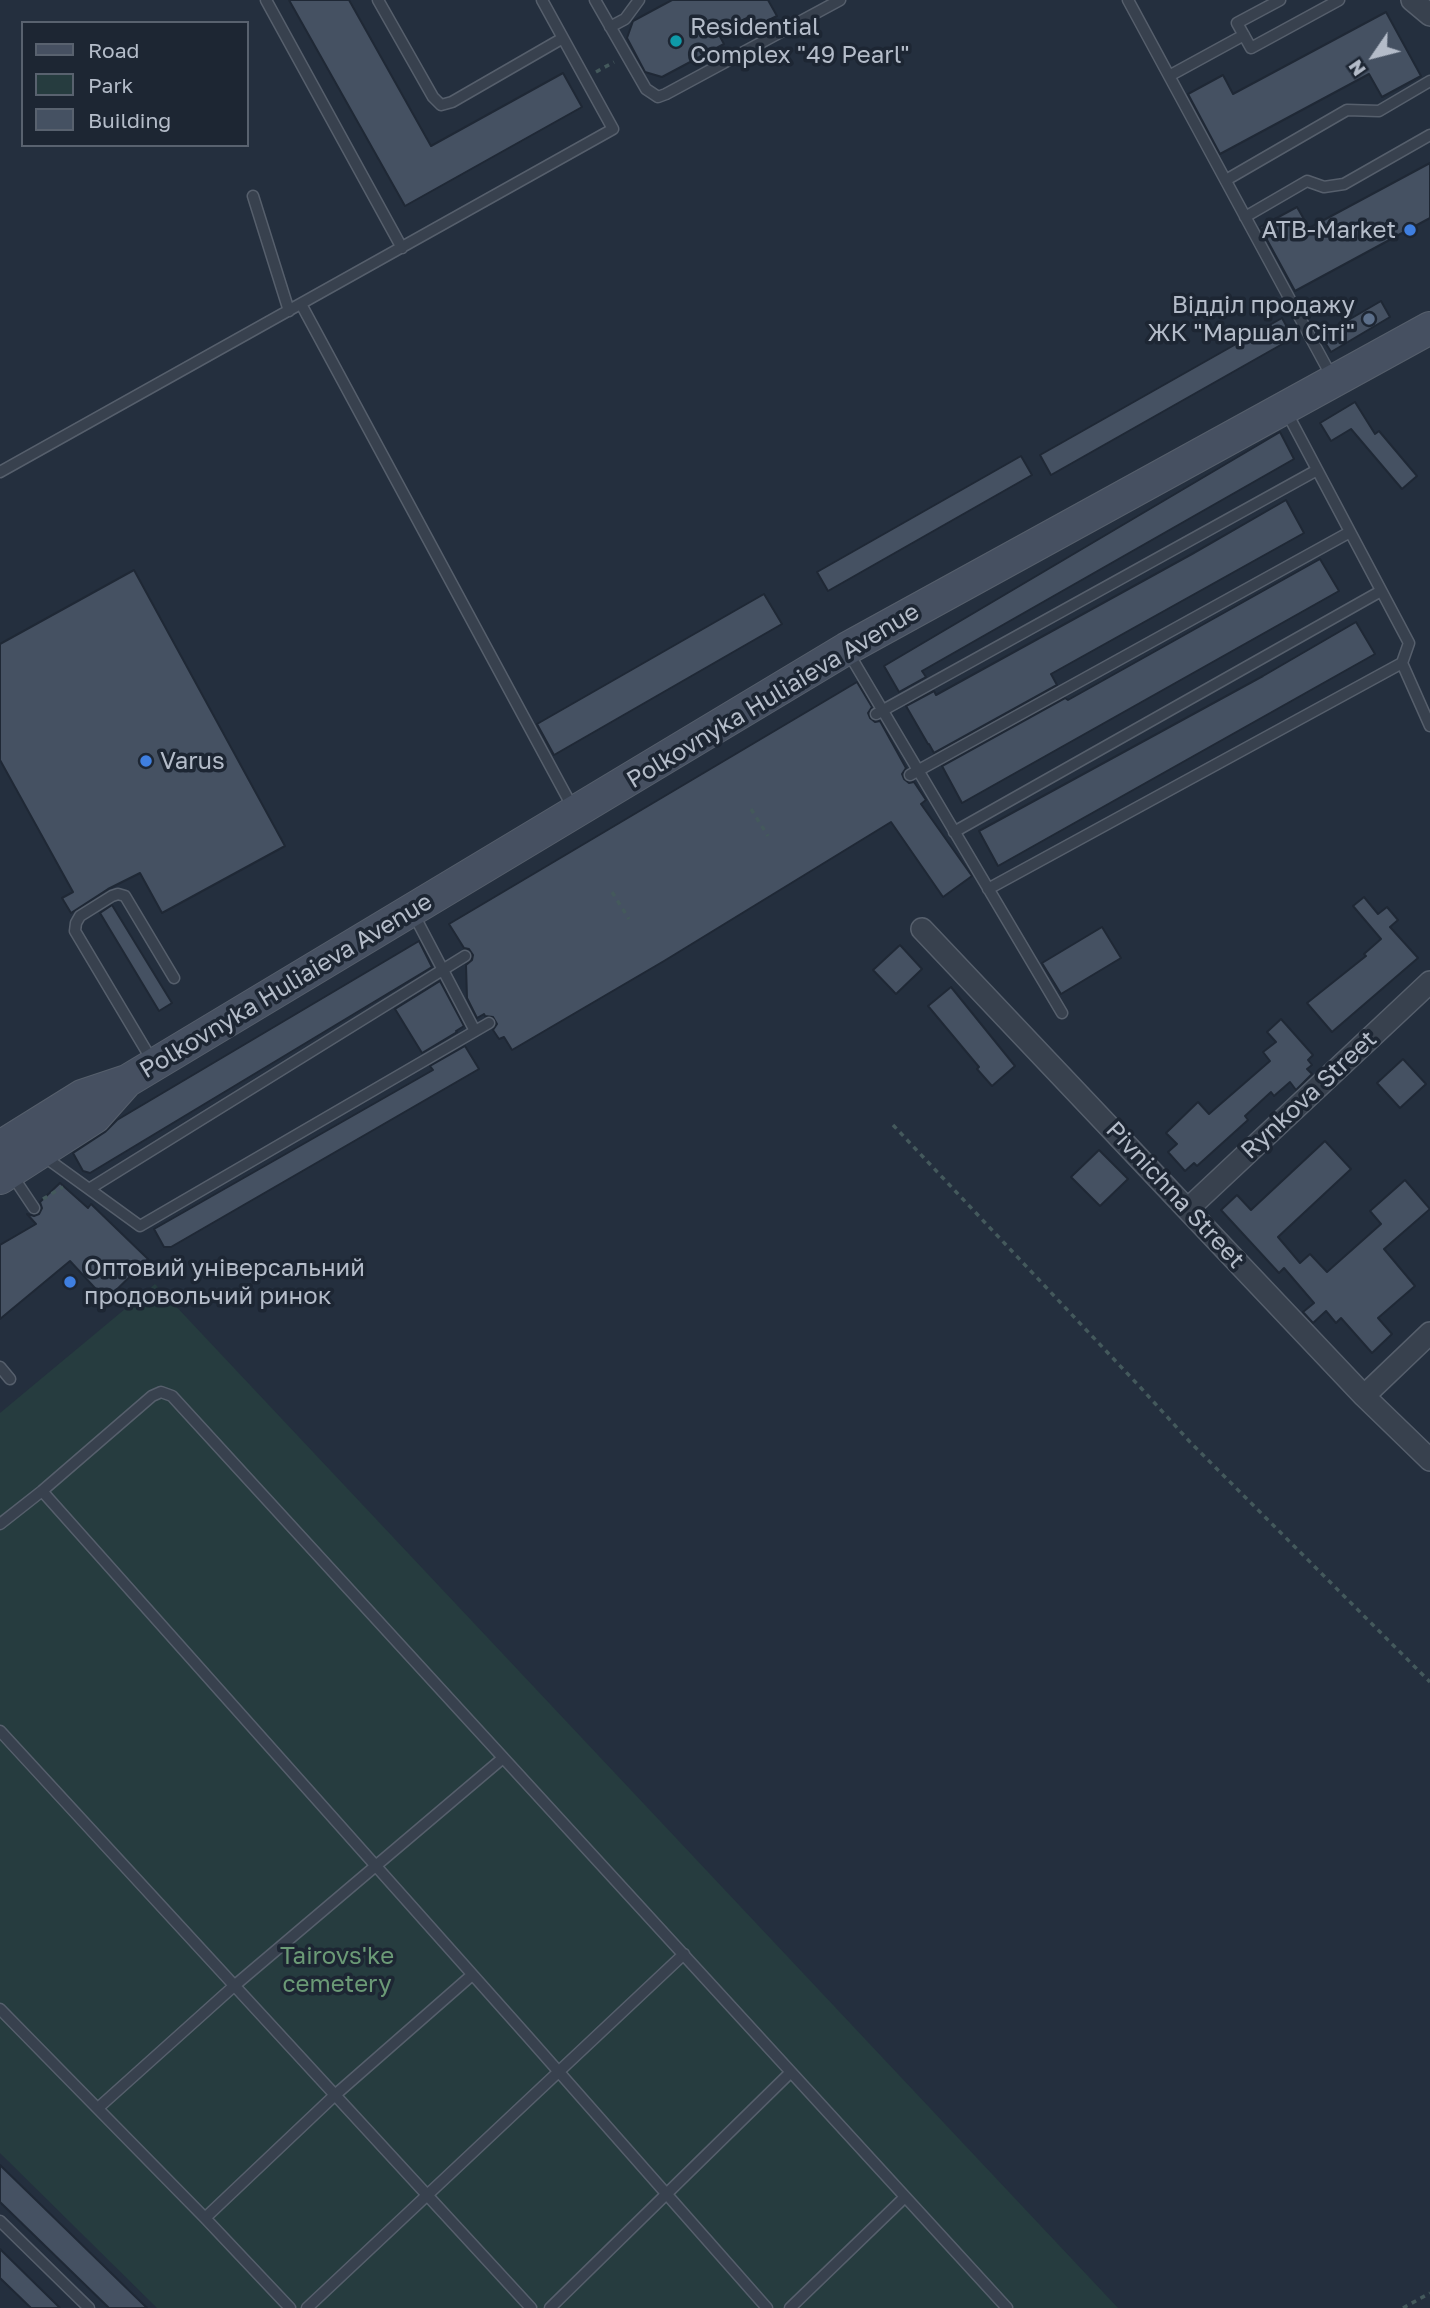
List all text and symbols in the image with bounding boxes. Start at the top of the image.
place label: Residential Complex "49 Pearl" [690,13,910,69]
legend [21,21,248,147]
north arrow [1339,21,1409,91]
marker: Residential Complex "49 Pearl" [668,33,684,49]
text: Road [88,37,139,63]
text: N [1343,56,1370,81]
text: Park [88,72,133,98]
text: Building [88,107,171,133]
place label: ATB-Market [1262,216,1396,244]
marker: ATB-Market [1402,222,1418,238]
place label: Відділ продажу ЖК "Маршал Сіті" [1147,291,1355,347]
marker: Відділ продажу ЖК "Маршал Сіті" [1361,311,1377,327]
street label: Polkovnyka Huliaieva Avenue [622,597,924,795]
place label: Varus [160,747,225,775]
marker: Varus [138,753,154,769]
street label: Polkovnyka Huliaieva Avenue [135,887,437,1085]
street label: Rynkova Street [1235,1025,1383,1165]
street label: Pivnichna Street [1100,1116,1250,1274]
place label: Оптовий універсальний продовольчий ринок [84,1254,365,1310]
marker: Оптовий універсальний продовольчий ринок [62,1274,78,1290]
park label: Tairovs'ke cemetery [280,1942,394,1998]

